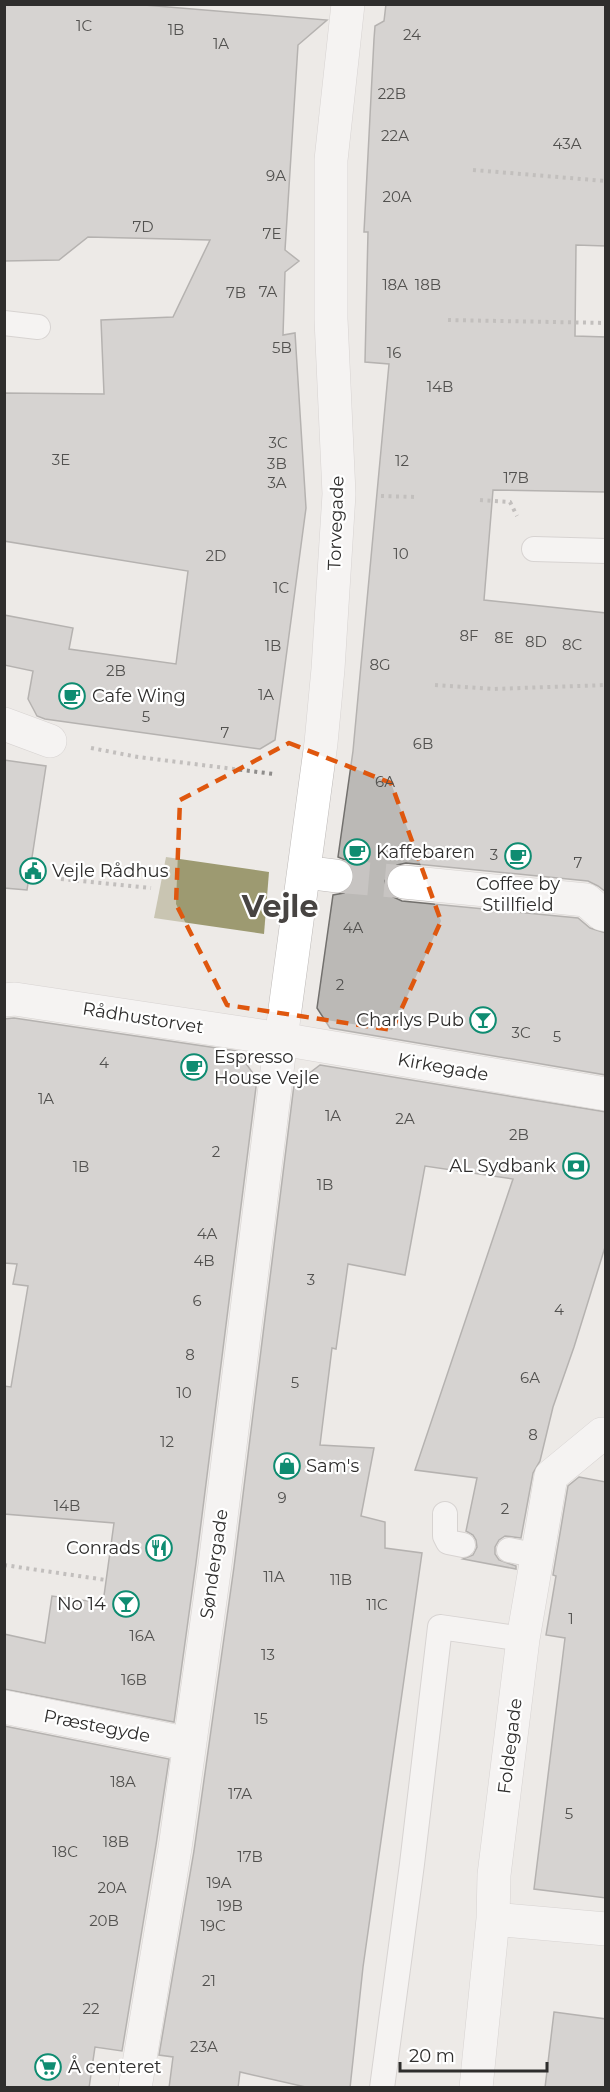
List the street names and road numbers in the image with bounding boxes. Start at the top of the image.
street label: Torvegade [323,475,349,571]
street label: Rådhustorvet [81,998,205,1038]
street label: Kirkegade [396,1048,490,1086]
street label: Søndergade [195,1508,233,1620]
street label: Foldegade [493,1697,527,1795]
street label: Præstegyde [42,1705,152,1747]

